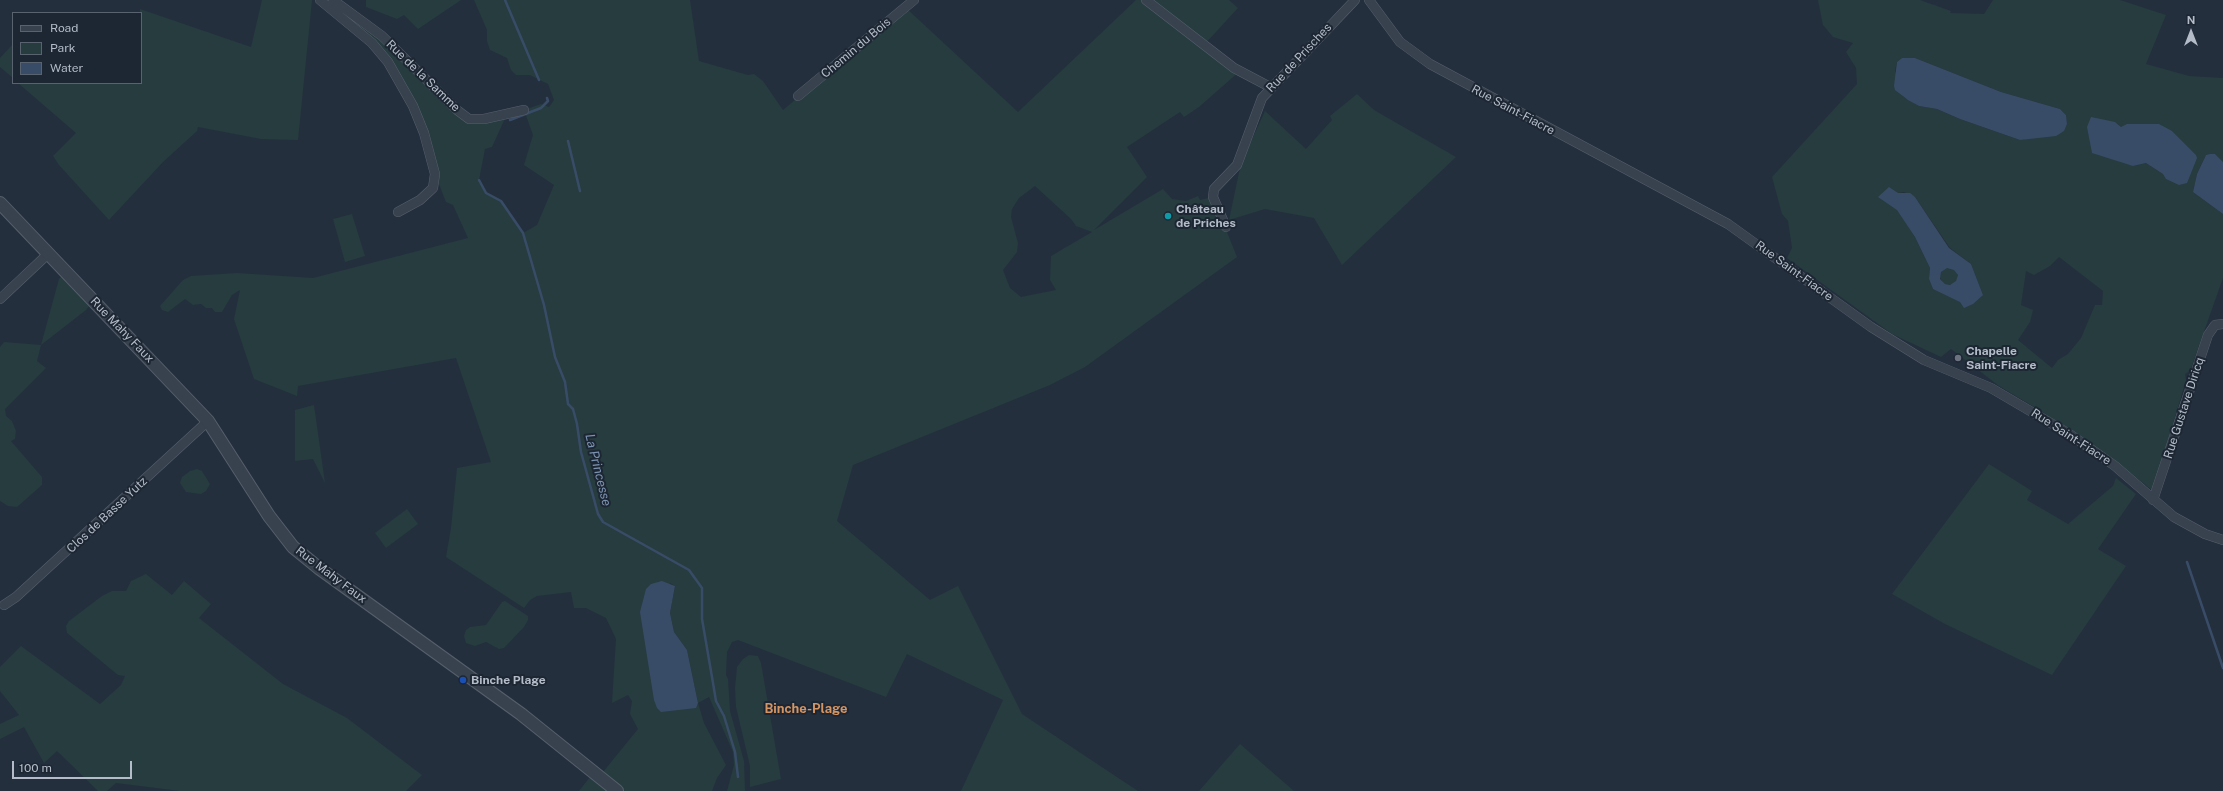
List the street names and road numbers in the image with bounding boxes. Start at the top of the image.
street label: Chemin du Bois [818,15,894,81]
street label: Rue de Prisches [1263,20,1335,96]
street label: Rue de la Samme [383,37,463,115]
street label: Rue Saint-Fiacre [1469,82,1557,138]
street label: Rue Saint-Fiacre [1752,238,1836,304]
street label: Rue Mahy Faux [87,294,157,366]
street label: Rue Gustave Diricq [2161,355,2207,461]
street label: Rue Saint-Fiacre [2028,406,2114,468]
street label: Clos de Basse Yutz [64,474,150,556]
street label: Rue Mahy Faux [293,544,369,606]

